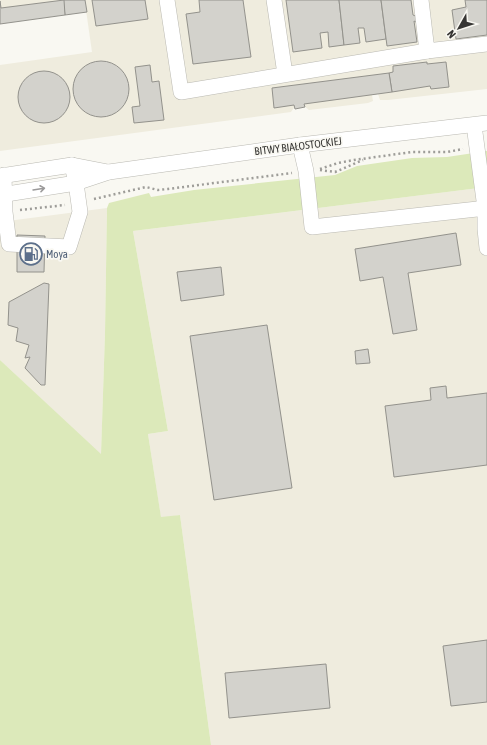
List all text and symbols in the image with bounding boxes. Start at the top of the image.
north arrow [439,8,479,48]
text: N [445,28,458,41]
street label: BITWY BIAŁOSTOCKIEJ [254,135,342,157]
one-way arrow [32,185,45,193]
fuel station icon: Moya [18,241,44,267]
place label: Moya [46,248,68,260]

